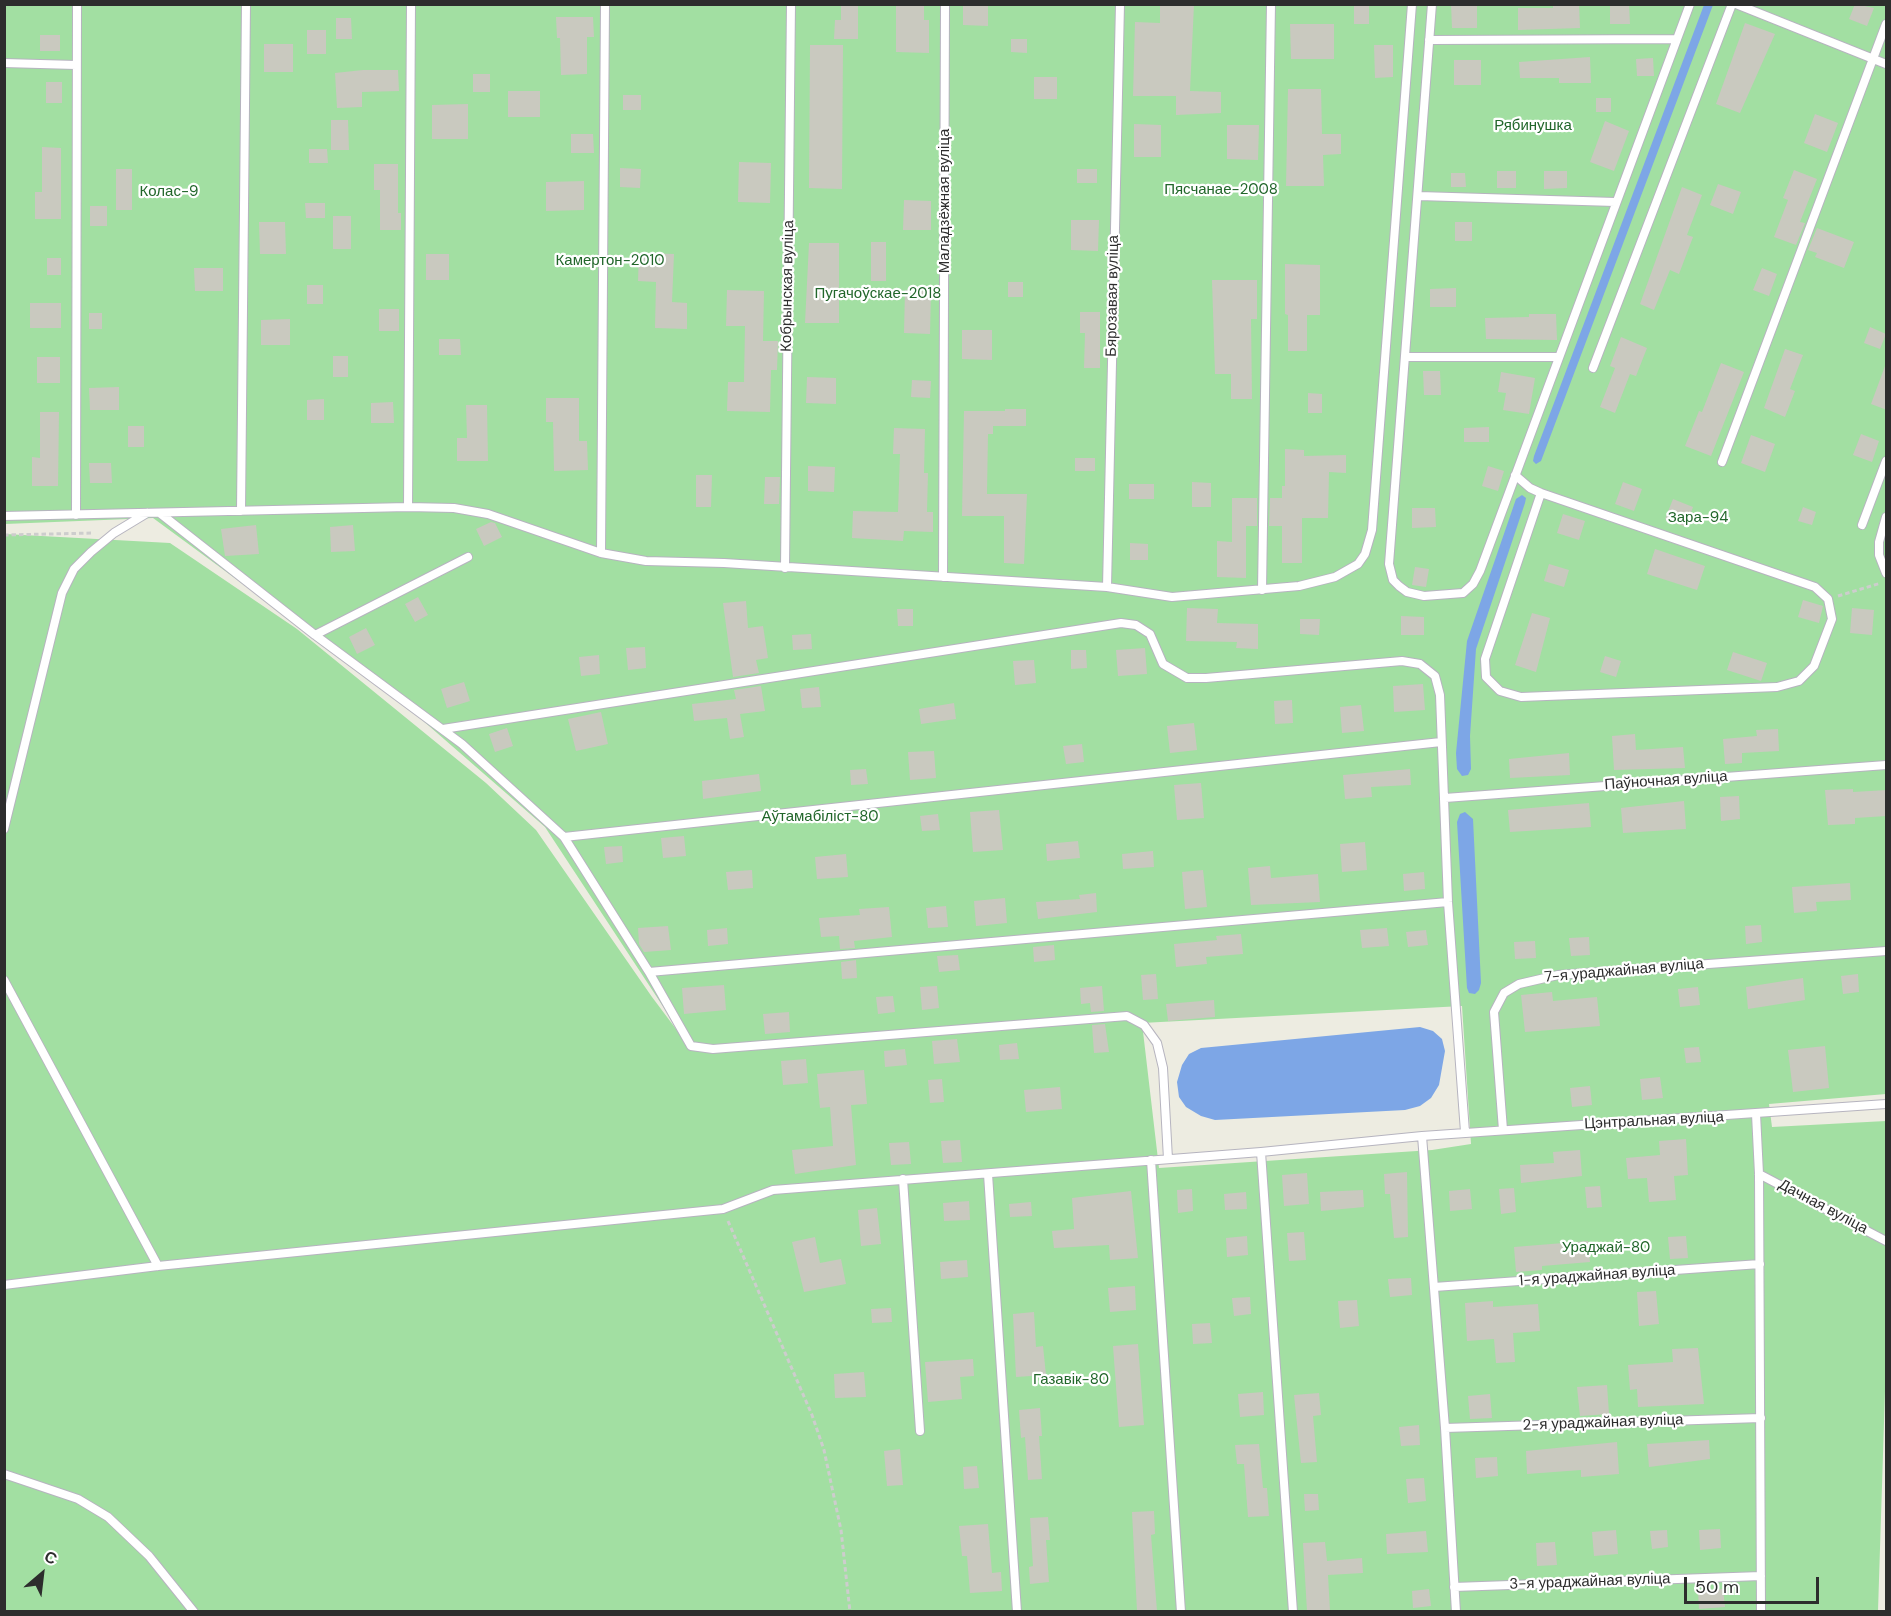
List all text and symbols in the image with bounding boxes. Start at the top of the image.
park label: Рябинушка [1494,117,1572,135]
street label: Маладзёжная вуліца [936,129,954,273]
park label: Пясчанае-2008 [1164,181,1278,199]
park label: Колас-9 [140,183,198,201]
street label: Кобрынская вуліца [778,220,798,352]
street label: Бярозавая вуліца [1103,235,1123,357]
park label: Камертон-2010 [556,252,664,270]
park label: Пугачоўскае-2018 [815,285,941,303]
park label: Зара-94 [1668,509,1728,527]
street label: Паўночная вуліца [1604,768,1728,794]
park label: Аўтамабіліст-80 [761,808,879,826]
street label: 7-я ураджайная вуліца [1544,955,1704,987]
street label: Цэнтральная вуліца [1584,1108,1724,1134]
street label: Дачная вуліца [1775,1176,1871,1238]
park label: Ураджай-80 [1562,1239,1650,1257]
street label: 1-я ураджайная вуліца [1518,1262,1676,1290]
park label: Газавік-80 [1033,1371,1109,1389]
street label: 2-я ураджайная вуліца [1522,1411,1684,1435]
north arrow [12,1544,72,1604]
text: С [41,1546,61,1570]
scale bar [1687,1565,1822,1603]
street label: 3-я ураджайная вуліца [1509,1570,1671,1594]
text: 50 m [1695,1575,1739,1599]

